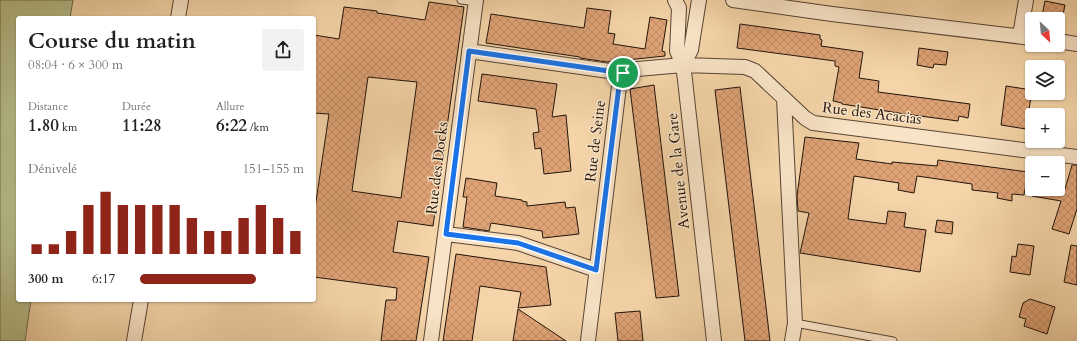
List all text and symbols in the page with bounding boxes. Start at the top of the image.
north arrow [1025,12,1065,52]
map controls [1025,12,1065,196]
text: Course du matin [28,26,196,56]
button: share [262,29,304,71]
text: 08:04 · 6 × 300 m [28,56,123,74]
pin [606,56,640,90]
button: layers [1025,60,1065,100]
icon: arrive [612,62,634,84]
street label: Rue des Acacias [821,97,923,129]
text: Distance [28,99,68,114]
text: Durée [122,99,151,114]
text: Allure [216,99,244,114]
street label: Rue de Seine [580,99,610,183]
button: + [1025,108,1065,148]
street label: Avenue de la Gare [662,112,694,230]
text: 1.80 [28,114,59,137]
text: 11:28 [122,114,162,137]
text: 6:22 [216,114,247,137]
text: km [59,120,77,135]
text: /km [247,120,269,135]
street label: Rue des Docks [421,120,453,216]
button: − [1025,156,1065,196]
text: Dénivelé [28,160,77,178]
text: 151–155 m [242,160,304,178]
text: 300 m [28,270,63,288]
text: 6:17 [92,270,115,288]

